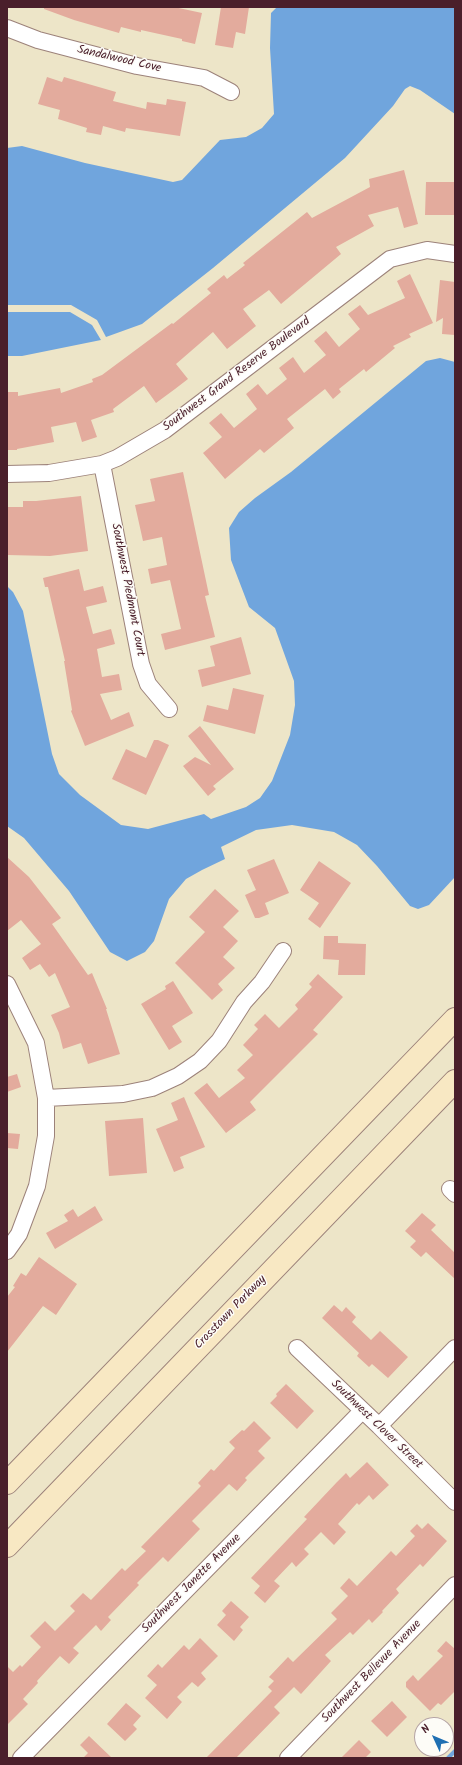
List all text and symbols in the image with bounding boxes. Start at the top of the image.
street label: Sandalwood Cove [76,43,162,77]
street label: Southwest Grand Reserve Boulevard [160,315,314,435]
street label: Southwest Piedmont Court [107,522,147,658]
street label: Crosstown Parkway [192,1273,270,1353]
street label: Southwest Clover Street [327,1377,425,1473]
street label: Southwest Janette Avenue [139,1531,245,1637]
street label: Southwest Bellevue Avenue [319,1618,425,1726]
north arrow [414,1717,454,1757]
text: N [417,1721,435,1738]

